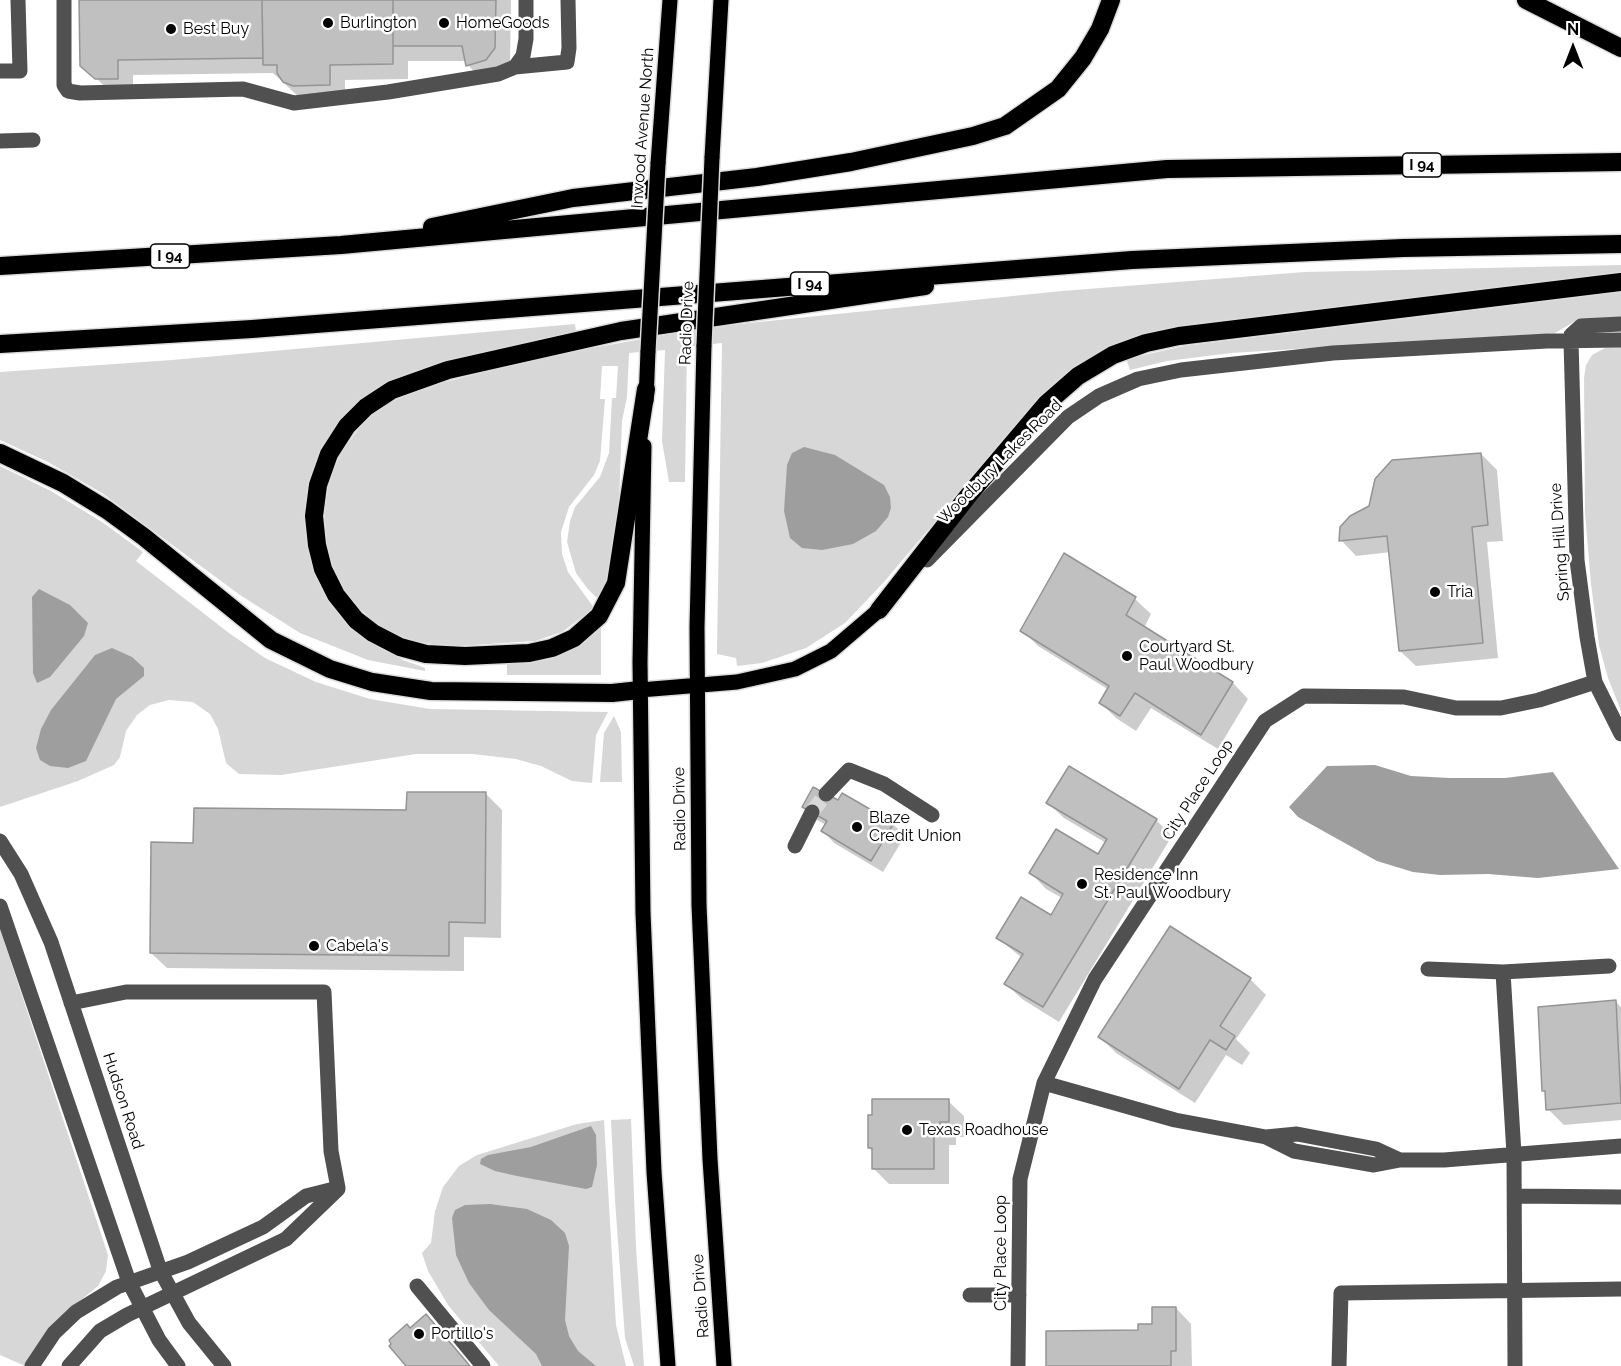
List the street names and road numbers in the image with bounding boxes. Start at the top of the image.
street label: Inwood Avenue North [628,47,658,209]
road number: I 94 [1402,153,1442,177]
road number: I 94 [150,244,190,268]
road number: I 94 [790,272,830,296]
street label: Radio Drive [676,281,698,365]
street label: Woodbury Lakes Road [934,396,1066,528]
street label: Spring Hill Drive [1546,482,1574,602]
street label: City Place Loop [1158,736,1238,844]
street label: Radio Drive [670,767,690,851]
street label: Hudson Road [98,1050,148,1152]
street label: City Place Loop [991,1195,1011,1311]
street label: Radio Drive [688,1253,714,1339]

